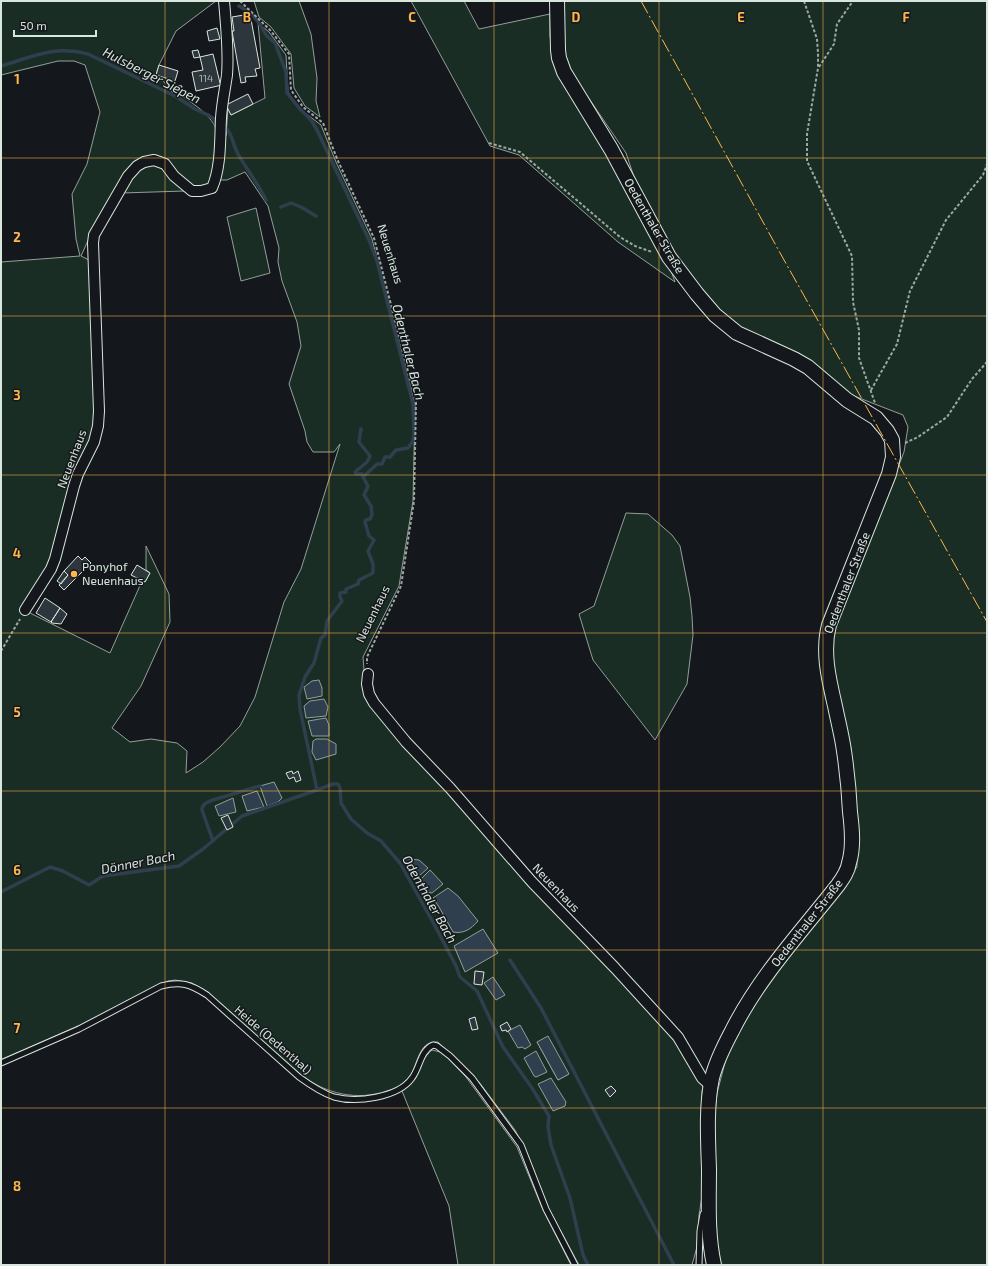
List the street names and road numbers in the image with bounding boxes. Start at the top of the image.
street label: Oedenthaler Straße [622,176,688,275]
street label: Neuenhaus [375,222,407,285]
street label: Neuenhaus [53,427,89,490]
street label: Oedenthaler Straße [820,530,872,635]
street label: Neuenhaus [352,583,392,644]
street label: Neuenhaus [530,860,583,914]
street label: Oedenthaler Straße [768,876,845,969]
street label: Heide (Oedenthal) [232,1002,315,1077]

